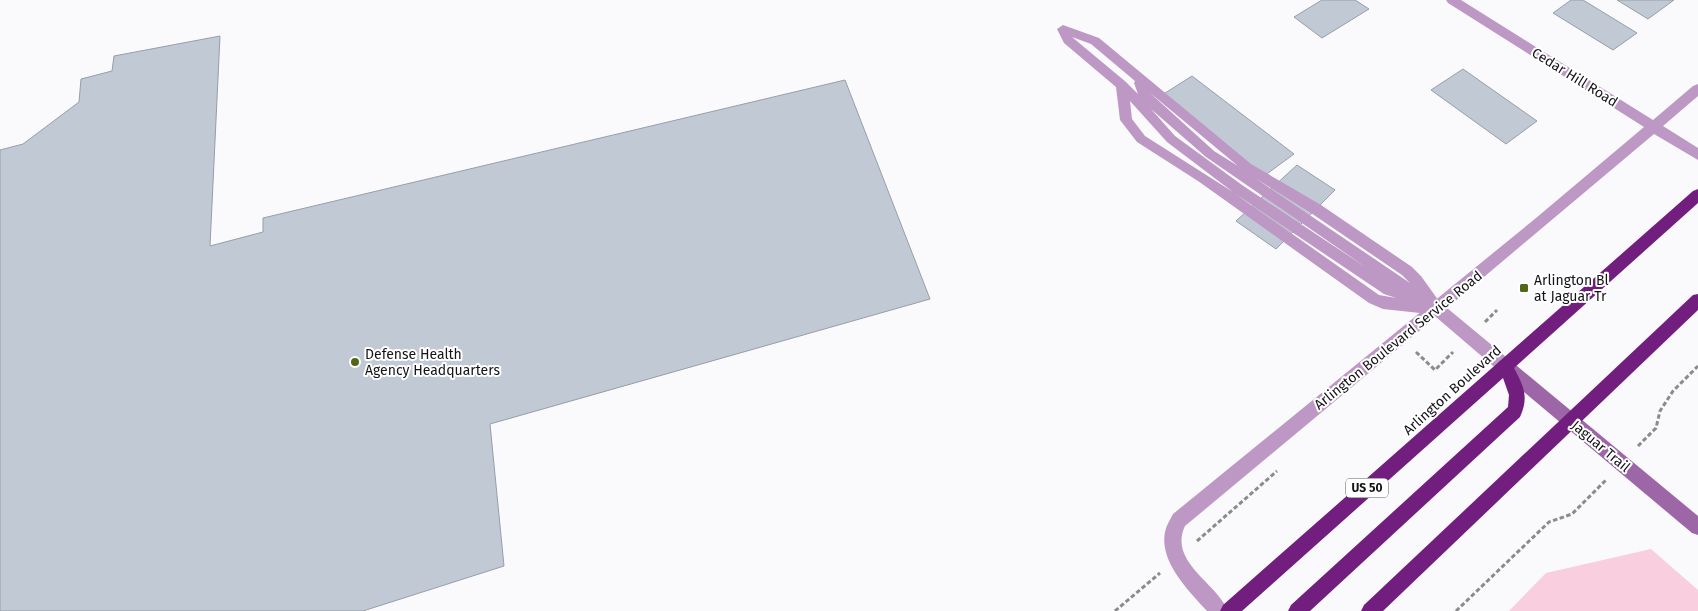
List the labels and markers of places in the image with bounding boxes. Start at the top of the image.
place label: Arlington Bl at Jaguar Tr [1534,272,1609,305]
marker: Arlington Bl at Jaguar Tr [1518,282,1530,294]
place label: Defense Health Agency Headquarters [365,346,500,379]
marker: Defense Health Agency Headquarters [349,356,361,368]

